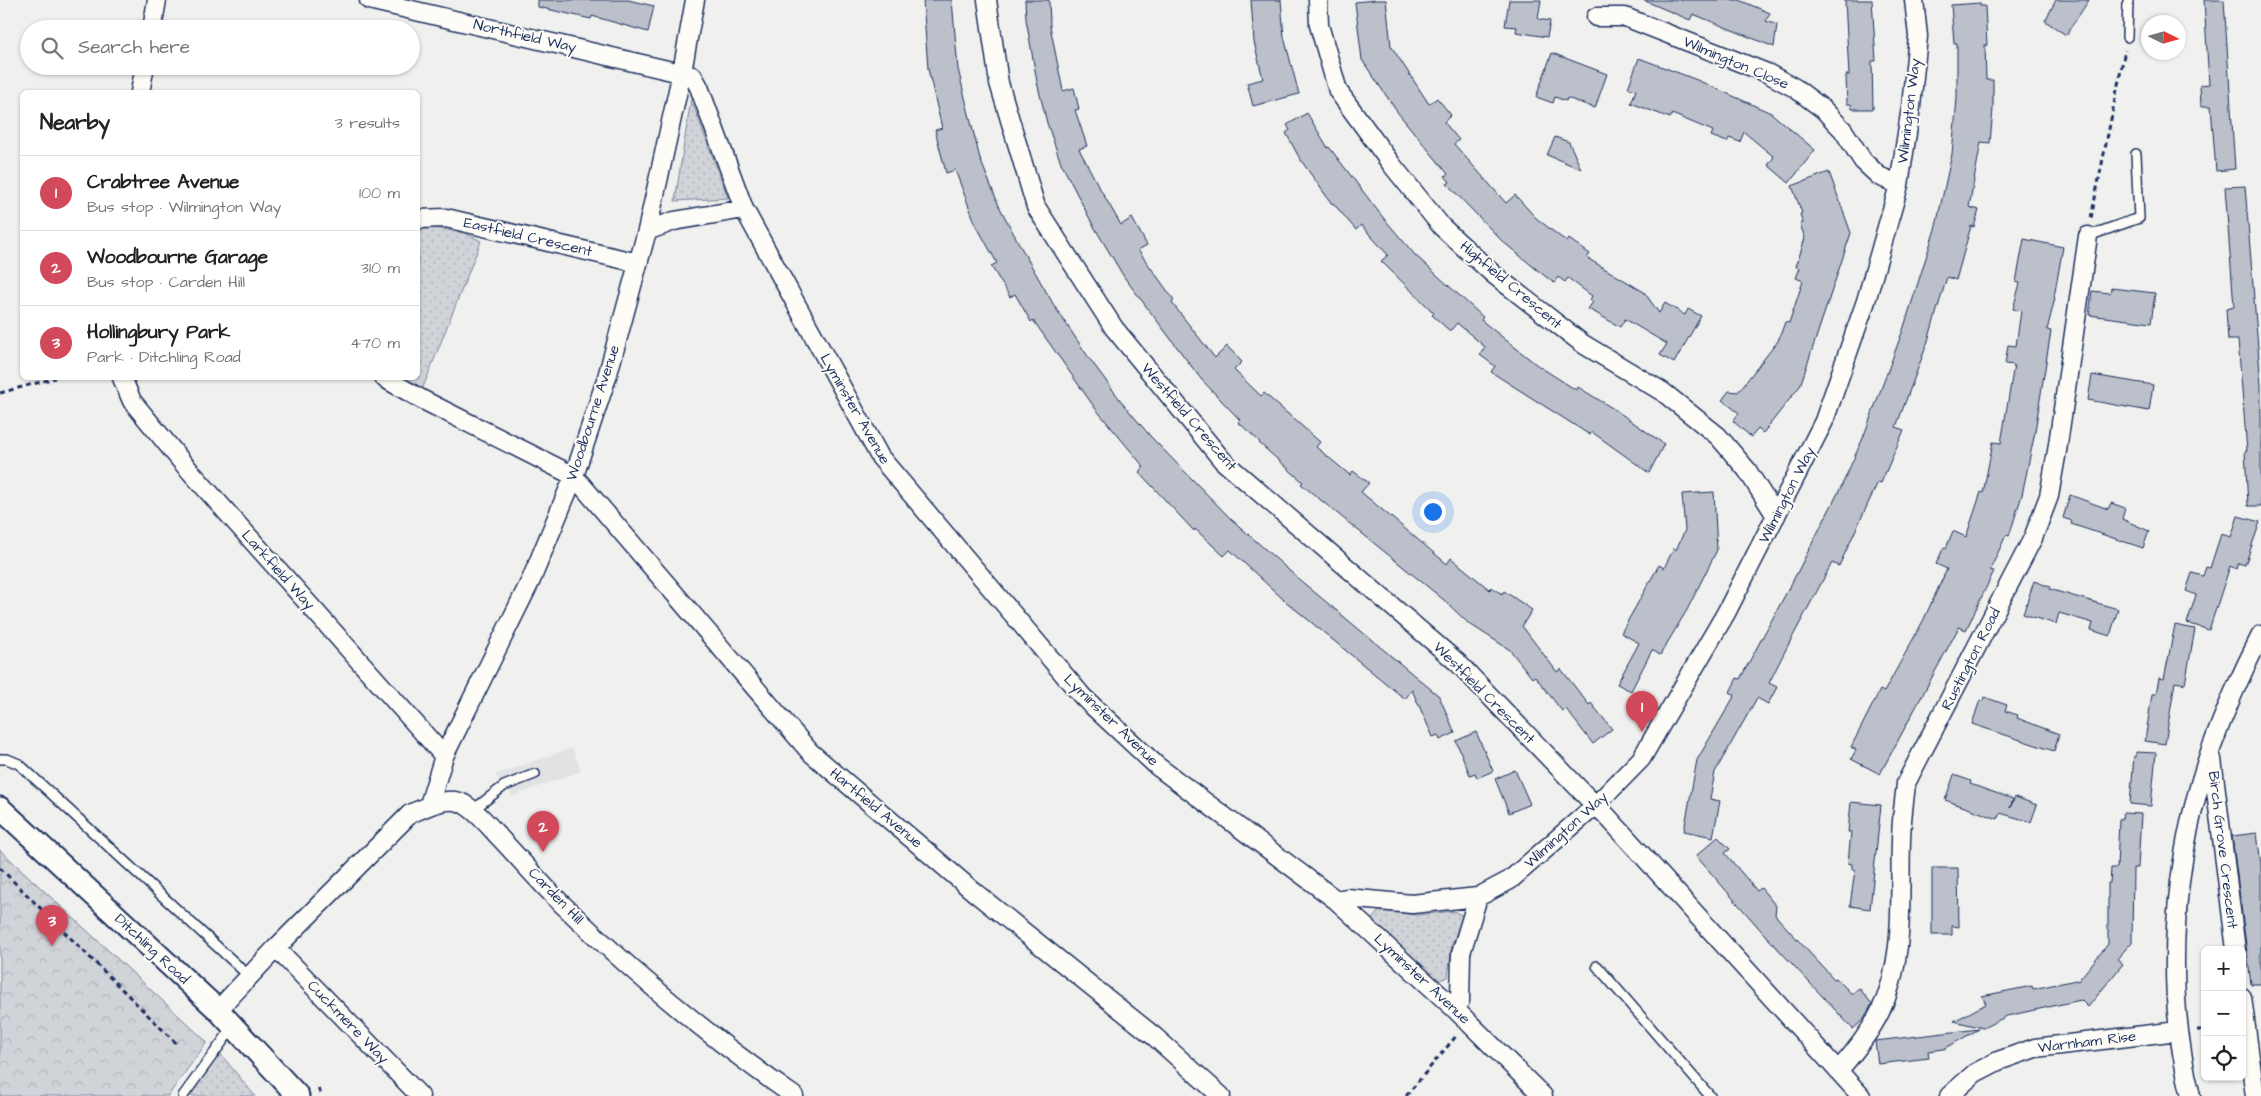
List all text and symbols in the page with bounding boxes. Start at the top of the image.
street label: Northfield Way [471,14,578,59]
north arrow [2141,15,2186,60]
search box [20,20,420,75]
street label: Wilmington Close [1680,31,1792,96]
icon: search [38,34,66,62]
text: Search here [78,34,190,61]
street label: Wilmington Way [1892,57,1927,165]
text: Nearby [40,108,110,137]
text: 3 results [335,112,400,134]
text: Crabtree Avenue [87,169,239,196]
text: 1 [55,182,57,204]
text: 100 m [359,182,400,204]
text: Bus stop · Wilmington Way [87,196,281,218]
street label: Eastfield Crescent [462,212,594,262]
street label: Highfield Crescent [1455,236,1567,335]
text: Woodbourne Garage [87,244,268,271]
text: 2 [51,257,61,279]
text: 310 m [361,257,400,279]
text: Bus stop · Carden Hill [87,271,245,293]
text: Hollingbury Park [87,319,230,346]
text: 3 [52,332,60,354]
text: 470 m [350,332,400,354]
street label: Woodbourne Avenue [561,342,625,484]
text: Park · Ditchling Road [87,346,241,368]
street label: Lyminster Avenue [814,350,895,469]
street label: Westfield Crescent [1136,358,1242,476]
street label: Wilmington Way [1754,443,1821,547]
your location [1420,499,1446,525]
street label: Larkfield Way [236,526,320,615]
street label: Rustington Road [1936,604,2007,714]
street label: Westfield Crescent [1428,637,1540,749]
street label: Lyminster Avenue [1058,669,1163,772]
pin: 1 [1626,691,1658,732]
street label: Hartfield Avenue [825,763,927,853]
street label: Birch Grove Crescent [2203,770,2243,930]
street label: Wilmington Way [1520,787,1613,874]
pin: 2 [527,811,559,852]
street label: Carden Hill [523,863,589,929]
pin: 3 [36,905,68,946]
street label: Ditchling Road [109,909,194,990]
street label: Lyminster Avenue [1369,929,1475,1030]
map controls [2201,946,2246,1081]
button: + [2201,946,2246,991]
street label: Cuckmere Way [302,975,393,1069]
button: − [2201,991,2246,1036]
street label: Warnham Rise [2037,1026,2137,1058]
button: locate [2201,1036,2246,1081]

